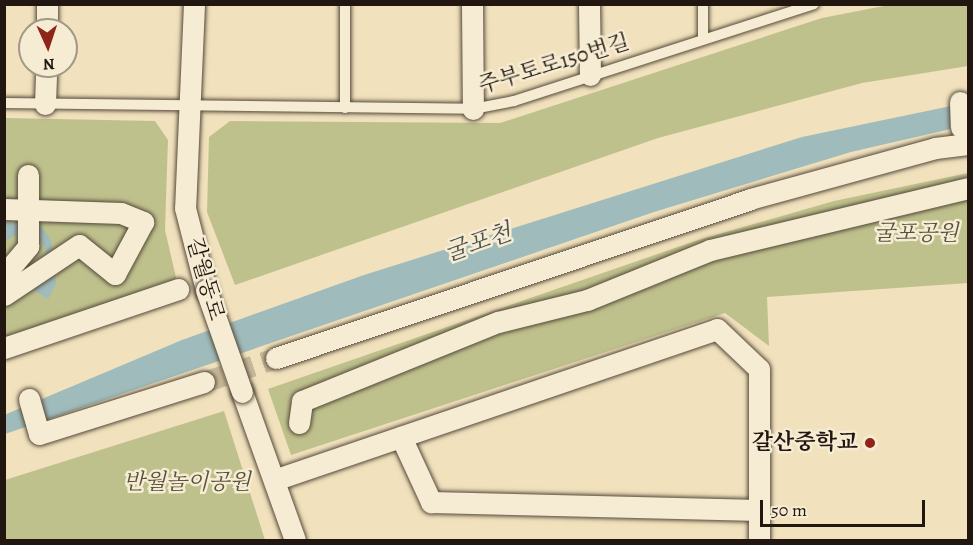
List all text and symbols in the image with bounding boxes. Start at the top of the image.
north arrow [18,18,78,78]
street label: 주부토로150번길 [475,29,633,99]
text: N [42,53,55,75]
water label: 굴포천 [440,218,516,268]
park label: 굴포공원 [873,221,959,247]
street label: 갈월동로 [181,235,229,323]
place label: 갈산중학교 [752,430,858,456]
marker: 갈산중학교 [863,436,877,450]
park label: 반월놀이공원 [123,470,251,496]
scale bar [763,488,928,526]
text: 50 m [771,498,807,522]

